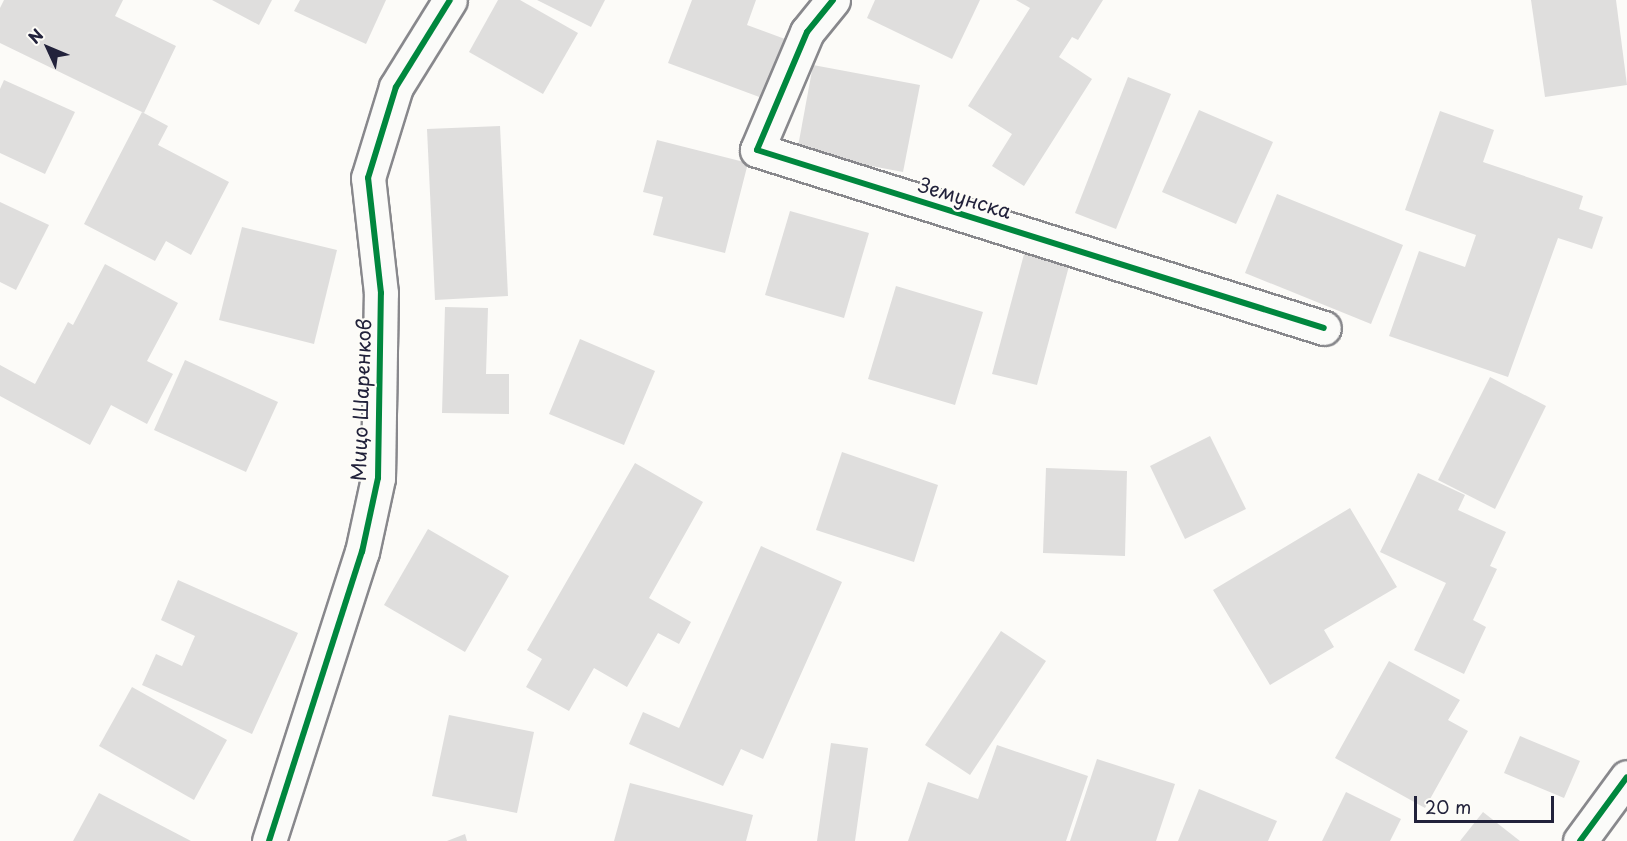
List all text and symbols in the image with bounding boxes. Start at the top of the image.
north arrow [18,18,78,78]
text: N [22,23,48,48]
street label: Земунска [916,173,1014,223]
street label: Мицо Шаренков [346,318,376,482]
scale bar [1417,784,1556,822]
text: 20 m [1425,793,1471,820]

